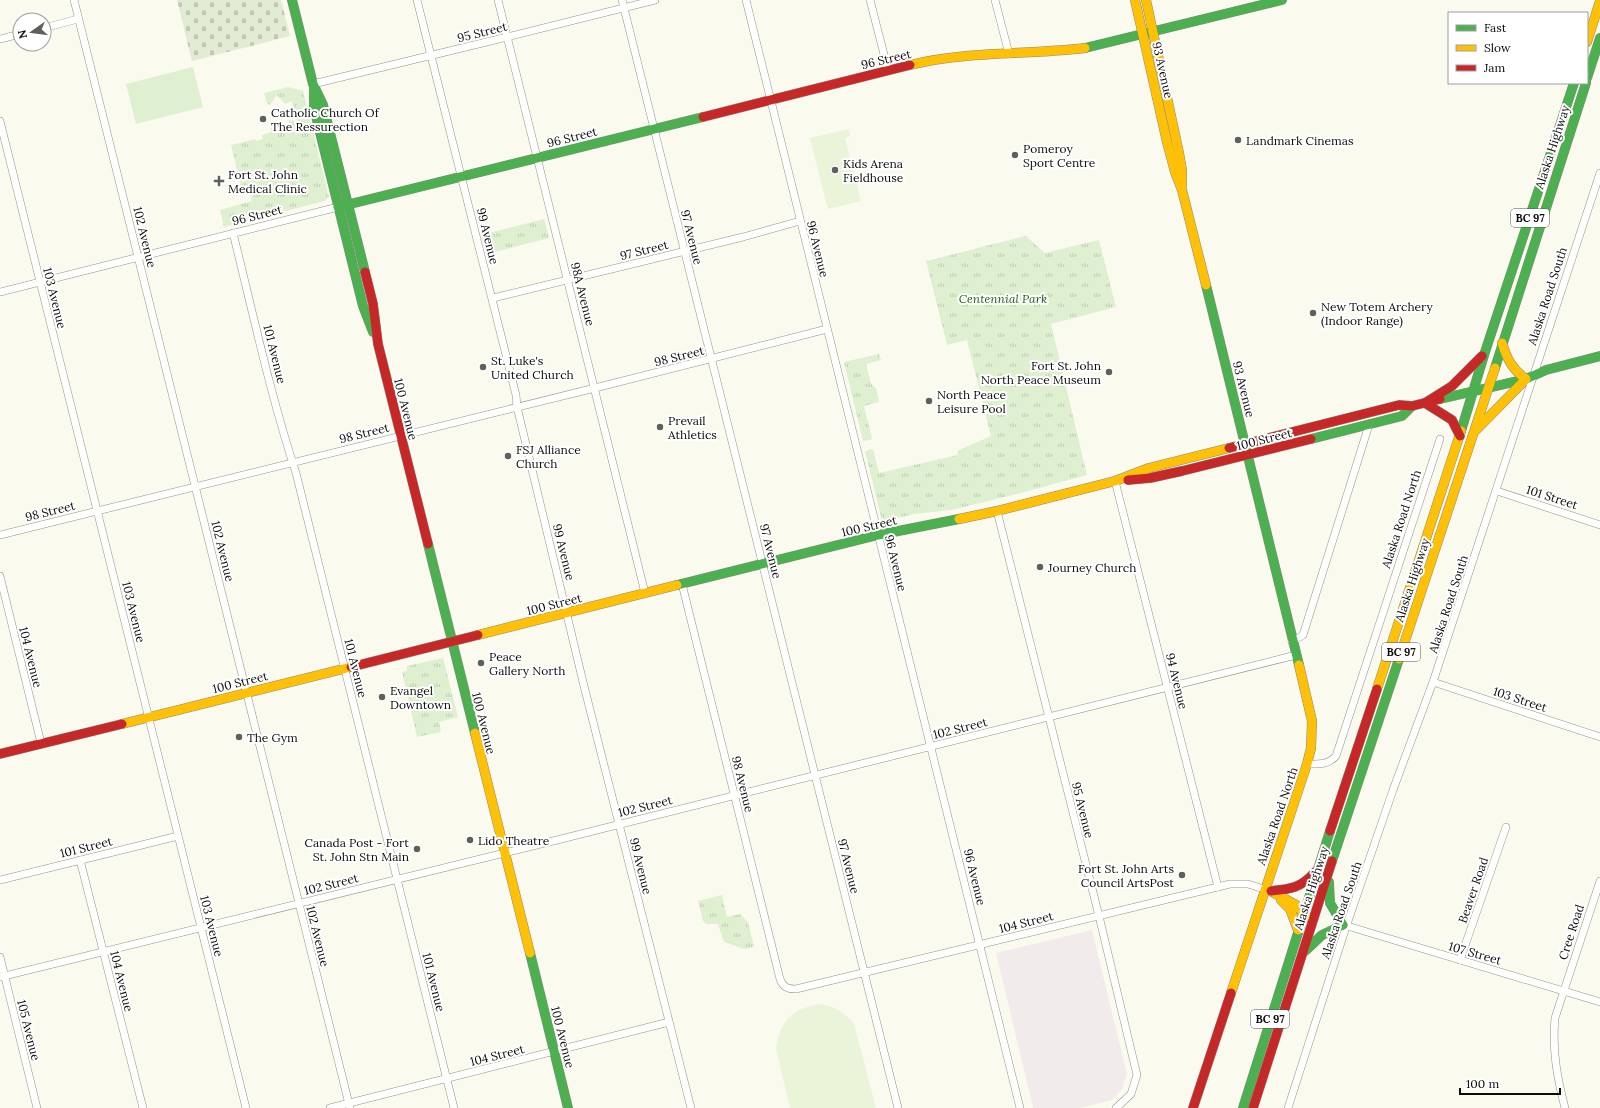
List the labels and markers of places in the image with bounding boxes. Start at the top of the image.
place label: Catholic Church Of The Ressurection [271,105,380,134]
marker: Catholic Church Of The Ressurection [258,114,268,124]
place label: Landmark Cinemas [1246,133,1354,148]
marker: Landmark Cinemas [1233,135,1243,145]
place label: Pomeroy Sport Centre [1023,141,1096,170]
marker: Pomeroy Sport Centre [1010,150,1020,160]
place label: Kids Arena Fieldhouse [843,156,904,185]
marker: Kids Arena Fieldhouse [830,165,840,175]
place label: Fort St. John Medical Clinic [228,167,307,196]
marker: Fort St. John Medical Clinic [213,175,225,187]
place label: New Totem Archery (Indoor Range) [1321,299,1433,329]
marker: New Totem Archery (Indoor Range) [1308,308,1318,318]
place label: St. Luke's United Church [491,353,574,382]
place label: Fort St. John North Peace Museum [981,358,1101,387]
marker: St. Luke's United Church [478,362,488,372]
marker: Fort St. John North Peace Museum [1104,367,1114,377]
place label: North Peace Leisure Pool [937,387,1006,416]
marker: North Peace Leisure Pool [924,396,934,406]
place label: Prevail Athletics [667,413,717,442]
marker: Prevail Athletics [655,422,665,432]
place label: FSJ Alliance Church [516,442,581,471]
marker: FSJ Alliance Church [503,451,513,461]
place label: Journey Church [1047,560,1136,575]
marker: Journey Church [1035,562,1045,572]
place label: Peace Gallery North [489,649,565,678]
marker: Peace Gallery North [476,658,486,668]
place label: Evangel Downtown [390,683,451,712]
marker: Evangel Downtown [377,692,387,702]
place label: The Gym [247,730,298,745]
marker: The Gym [234,732,244,742]
place label: Lido Theatre [478,833,550,848]
place label: Canada Post - Fort St. John Stn Main [305,835,409,864]
marker: Lido Theatre [465,835,475,845]
marker: Canada Post - Fort St. John Stn Main [412,844,422,854]
place label: Fort St. John Arts Council ArtsPost [1078,861,1174,890]
marker: Fort St. John Arts Council ArtsPost [1177,870,1187,880]

